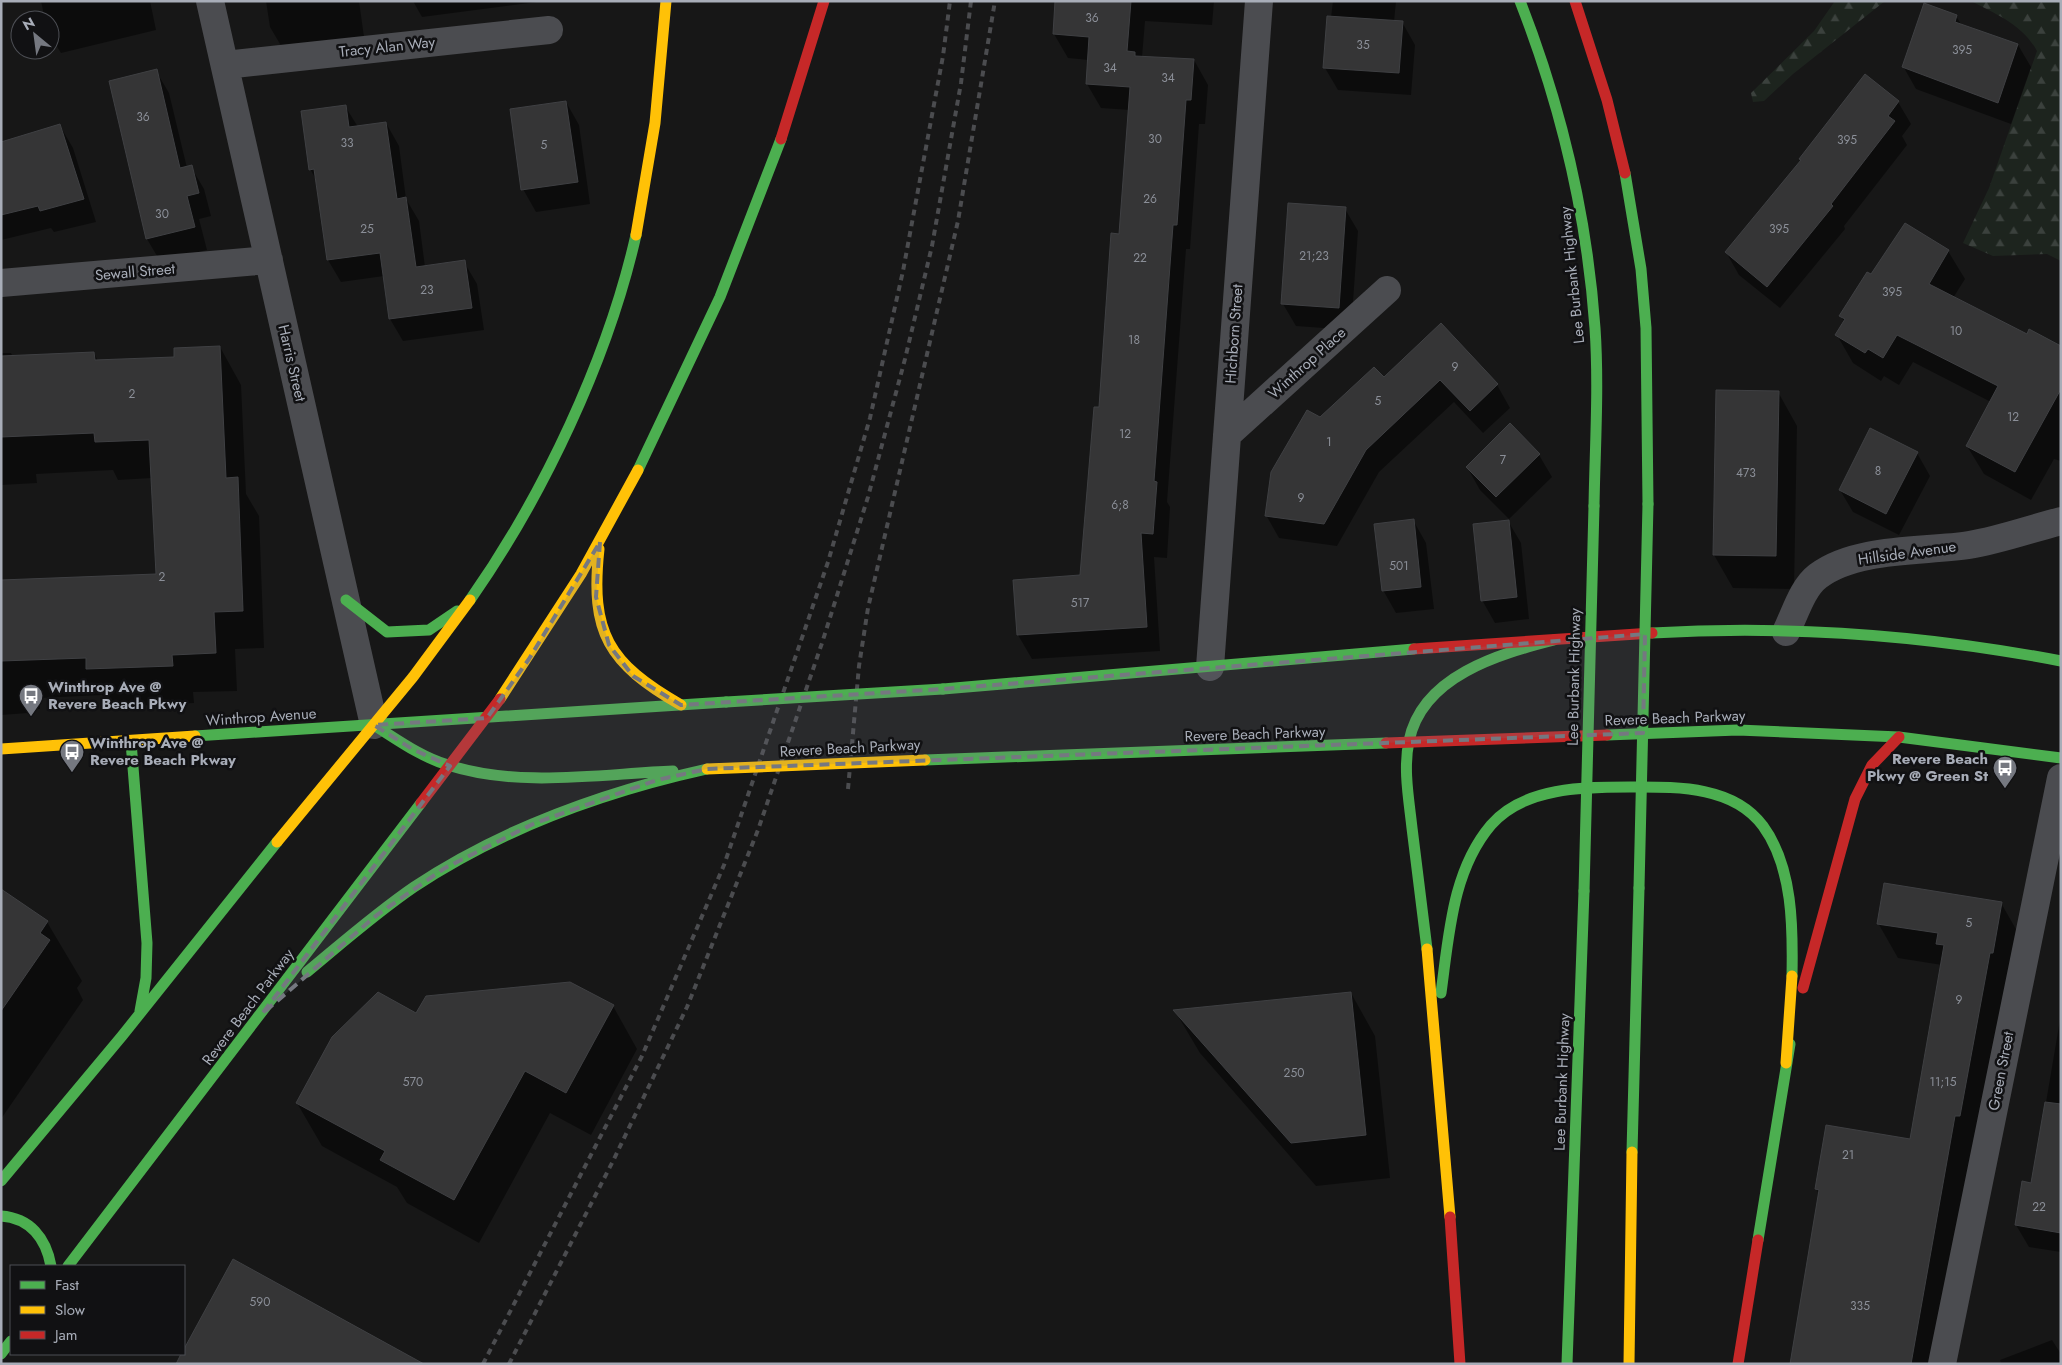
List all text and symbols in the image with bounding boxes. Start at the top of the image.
house number: 36 [1085,9,1099,27]
north arrow [10,10,60,60]
text: N [19,12,38,35]
street label: Tracy Alan Way [338,31,437,63]
house number: 35 [1356,36,1370,54]
house number: 395 [1952,41,1972,59]
house number: 34 [1103,59,1117,77]
house number: 34 [1161,69,1175,87]
house number: 36 [136,108,150,126]
house number: 30 [1148,130,1162,148]
house number: 395 [1837,131,1857,149]
house number: 33 [340,134,354,152]
house number: 5 [541,136,548,154]
house number: 26 [1143,190,1157,208]
house number: 30 [155,205,169,223]
street label: Lee Burbank Highway [1554,205,1590,345]
house number: 25 [360,220,374,238]
house number: 395 [1769,220,1789,238]
house number: 21;23 [1299,247,1329,265]
house number: 22 [1133,249,1147,267]
street label: Sewall Street [94,258,176,286]
house number: 23 [420,281,434,299]
street label: Hichborn Street [1220,283,1248,385]
house number: 395 [1882,283,1902,301]
street label: Harris Street [272,322,312,404]
street label: Winthrop Place [1263,322,1351,404]
house number: 10 [1950,322,1962,340]
house number: 18 [1128,331,1140,349]
house number: 9 [1452,358,1459,376]
house number: 2 [129,385,136,403]
house number: 5 [1375,392,1382,410]
house number: 12 [2007,408,2019,426]
house number: 12 [1119,425,1131,443]
house number: 1 [1326,433,1332,451]
house number: 7 [1500,451,1507,469]
house number: 8 [1875,462,1881,480]
house number: 473 [1736,464,1756,482]
house number: 9 [1298,489,1305,507]
house number: 6;8 [1111,496,1129,514]
street label: Hillside Avenue [1856,535,1958,571]
house number: 501 [1389,557,1409,575]
house number: 2 [159,568,166,586]
house number: 517 [1071,594,1090,612]
street label: Lee Burbank Highway [1562,608,1586,746]
place label: Winthrop Ave @ Revere Beach Pkwy [48,676,187,715]
bus stop icon: Winthrop Ave @ Revere Beach Pkwy [18,683,44,717]
street label: Winthrop Avenue [205,702,317,732]
street label: Revere Beach Parkway [1604,705,1746,731]
street label: Revere Beach Parkway [1184,721,1326,747]
place label: Winthrop Ave @ Revere Beach Pkway [90,732,236,771]
street label: Revere Beach Parkway [779,733,921,763]
bus stop icon: Winthrop Ave @ Revere Beach Pkway [59,739,85,773]
place label: Revere Beach Pkwy @ Green St [1867,748,1988,787]
bus stop icon: Revere Beach Pkwy @ Green St [1992,755,2018,789]
house number: 5 [1966,914,1973,932]
street label: Revere Beach Parkway [197,944,299,1070]
house number: 9 [1956,991,1963,1009]
street label: Lee Burbank Highway [1549,1012,1575,1151]
street label: Green Street [1983,1029,2020,1112]
house number: 250 [1284,1064,1304,1082]
house number: 570 [403,1073,423,1091]
house number: 11;15 [1930,1073,1957,1091]
house number: 21 [1842,1146,1854,1164]
house number: 22 [2032,1198,2046,1216]
legend [10,1265,185,1355]
text: Fast [55,1274,79,1296]
house number: 590 [250,1293,270,1311]
house number: 335 [1850,1297,1870,1315]
text: Slow [55,1299,86,1321]
text: Jam [53,1324,78,1346]

